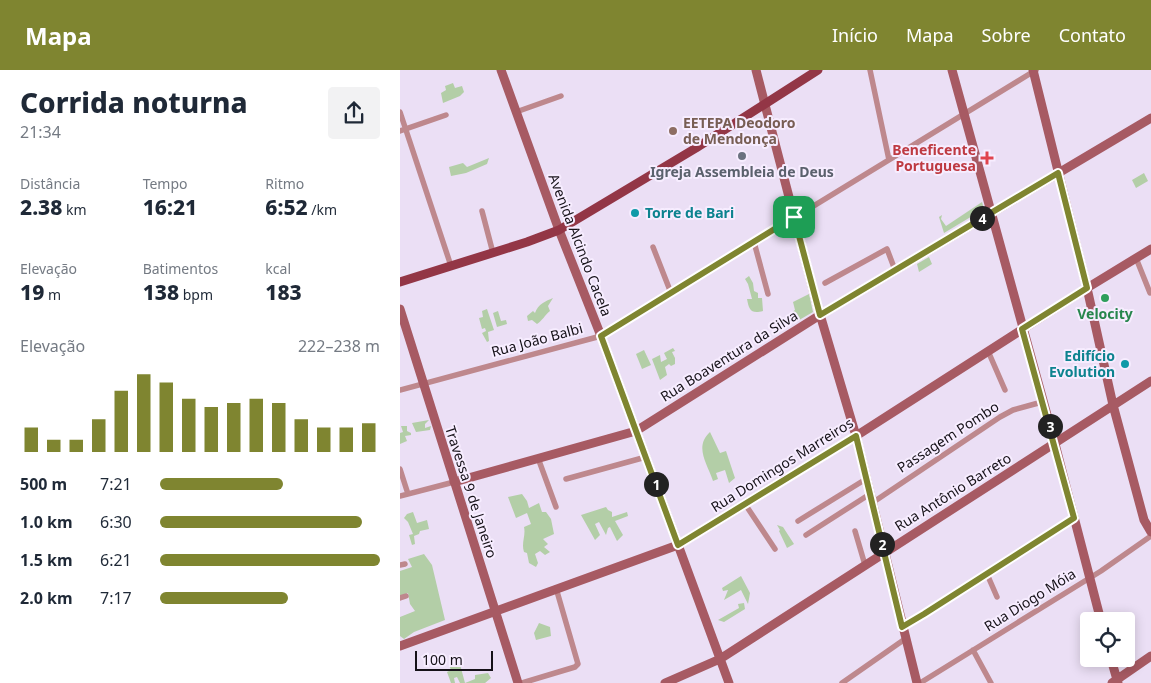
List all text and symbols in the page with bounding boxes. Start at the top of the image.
text: Mapa [25,19,92,52]
text: Início [832,23,878,47]
text: Mapa [906,23,954,47]
text: Sobre [982,23,1031,47]
text: Contato [1059,23,1126,47]
text: Corrida noturna [20,83,248,121]
button: share [328,87,380,139]
place label: EETEPA Deodoro de Mendonça [683,113,796,148]
text: 21:34 [20,121,61,143]
marker: EETEPA Deodoro de Mendonça [667,125,679,137]
place label: Beneficente Portuguesa [892,140,976,175]
marker: Igreja Assembleia de Deus [736,150,748,162]
marker: Beneficente Portuguesa [980,151,994,165]
place label: Igreja Assembleia de Deus [650,162,834,181]
street label: Avenida Alcindo Cacela [544,171,616,319]
text: Distância [20,174,80,193]
text: Tempo [143,174,188,193]
text: Ritmo [265,174,304,193]
text: 2.38 [20,193,62,221]
text: 16:21 [143,193,197,221]
text: 6:52 [265,193,308,221]
pin [773,196,815,238]
text: km [62,200,87,219]
text: /km [308,200,337,219]
place label: Torre de Bari [645,203,734,222]
icon: arrive [780,203,808,231]
pin: 4 [970,206,994,230]
marker: Torre de Bari [629,207,641,219]
text: 4 [978,209,987,228]
text: Elevação [20,259,77,278]
text: Batimentos [143,259,218,278]
text: kcal [265,259,291,278]
text: 19 [20,278,44,306]
text: 138 [143,278,179,306]
text: 183 [265,278,302,306]
text: m [44,285,61,304]
text: bpm [179,285,213,304]
marker: Velocity [1099,292,1111,304]
place label: Velocity [1077,304,1133,323]
street label: Rua Boaventura da Silva [656,305,801,406]
street label: Rua João Balbi [489,318,585,361]
text: Elevação [20,335,85,357]
text: 222–238 m [298,335,380,357]
place label: Edifício Evolution [1049,346,1115,381]
marker: Edifício Evolution [1119,358,1131,370]
street label: Passagem Pombo [893,396,1002,477]
street label: Rua Domingos Marreiros [707,413,857,516]
pin: 3 [1038,414,1062,438]
text: 3 [1046,417,1055,436]
street label: Travessa 9 de Janeiro [441,423,502,560]
street label: Rua Antônio Barreto [891,448,1015,535]
pin: 1 [644,472,668,496]
text: 500 m [20,473,67,495]
text: 7:21 [100,473,132,495]
text: 1 [652,475,661,494]
text: 1.0 km [20,511,72,533]
text: 6:30 [100,511,132,533]
pin: 2 [870,532,894,556]
text: 2 [878,535,887,554]
text: 1.5 km [20,549,72,571]
text: 6:21 [100,549,132,571]
street label: Rua Diogo Móia [980,564,1079,635]
text: 2.0 km [20,587,72,609]
text: 7:17 [100,587,132,609]
map controls [1080,612,1135,667]
button: locate [1080,612,1135,667]
scale bar [415,648,492,671]
text: 100 m [422,650,463,669]

